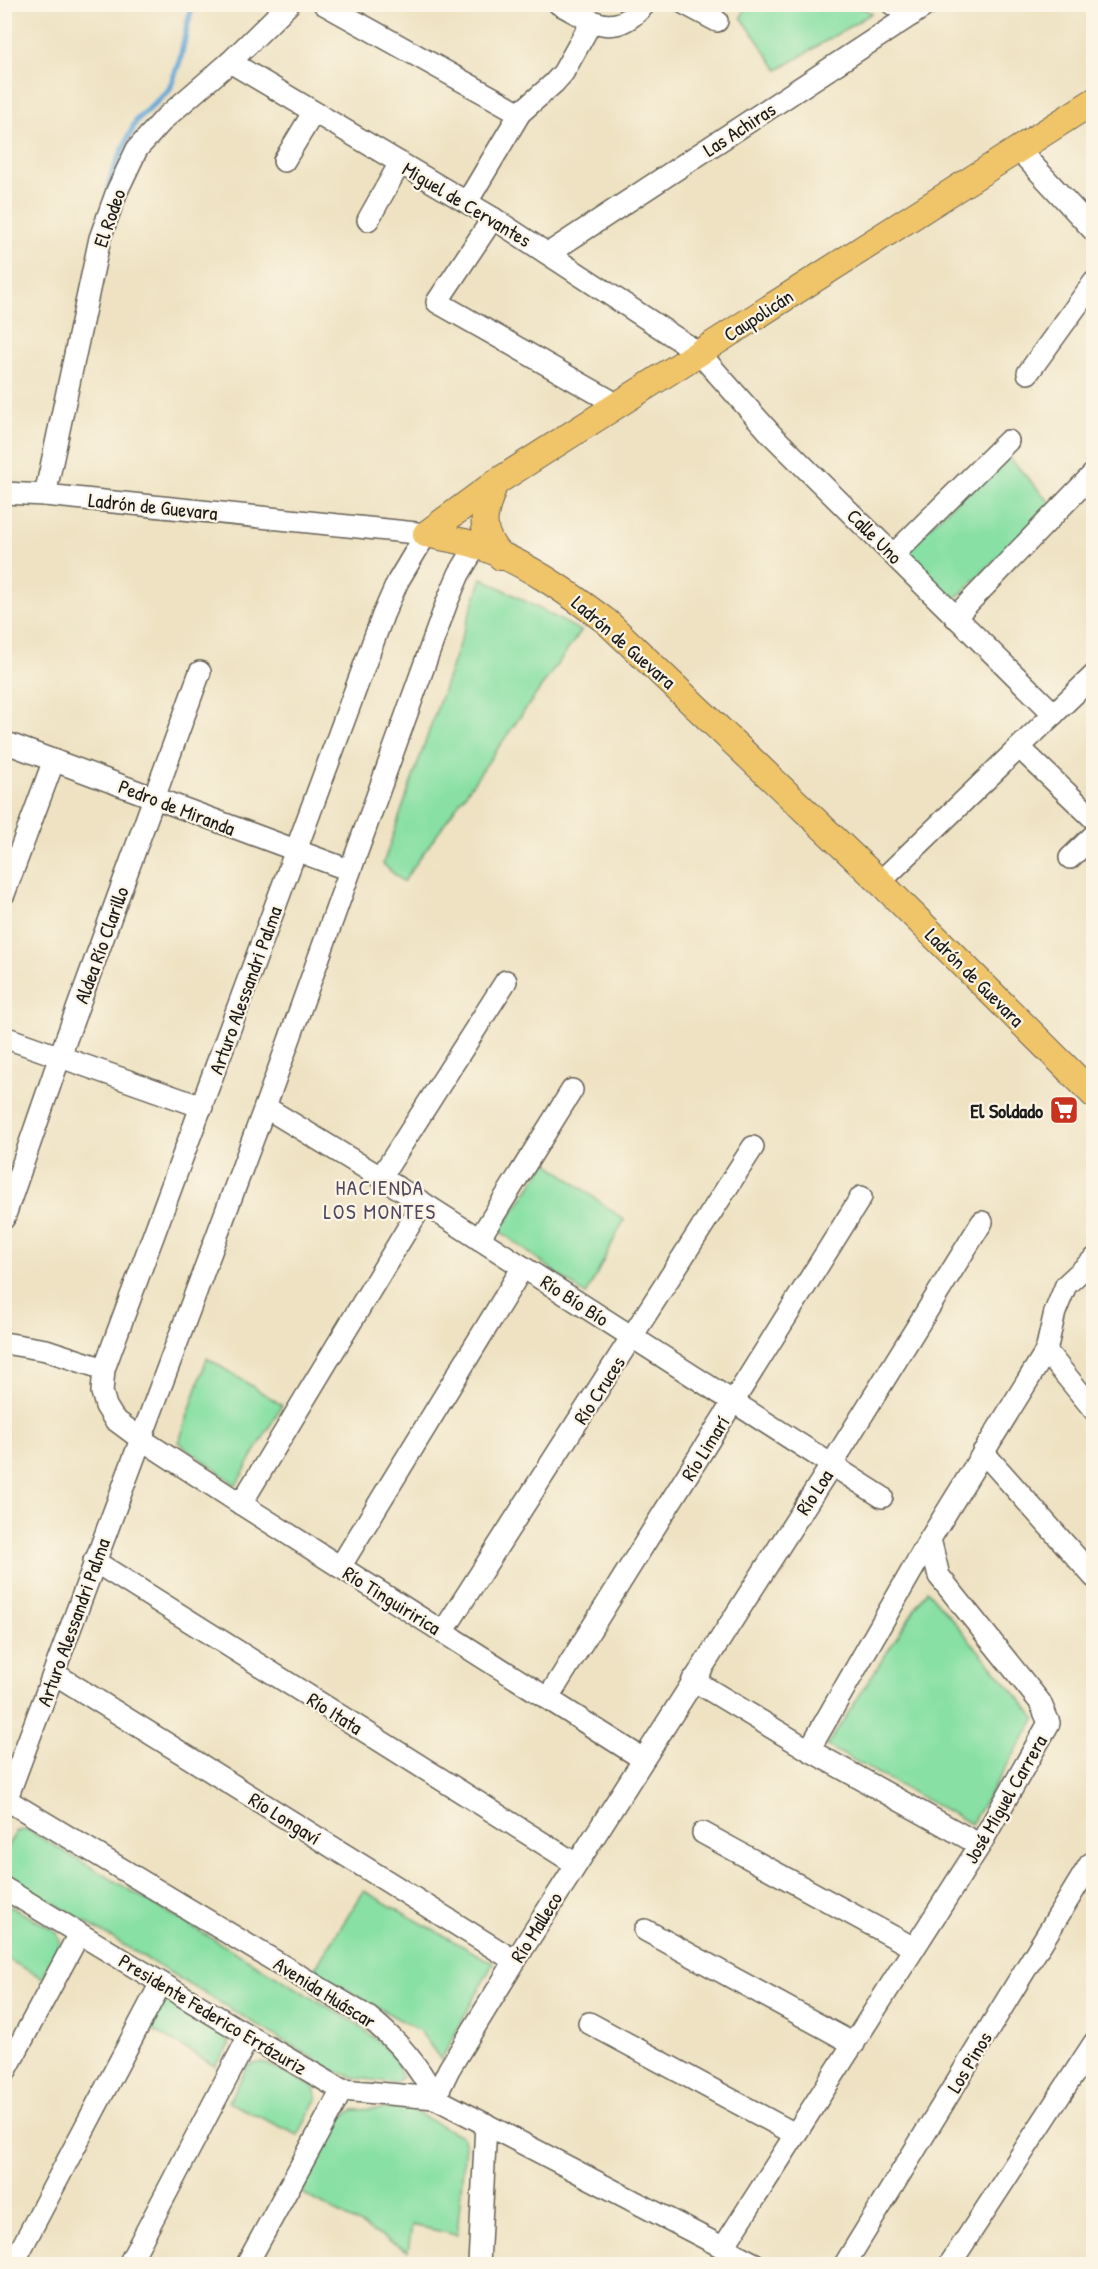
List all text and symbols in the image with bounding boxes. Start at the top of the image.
street label: Las Achiras [698,95,781,162]
street label: Miguel de Cervantes [398,155,537,253]
street label: El Rodeo [87,185,131,251]
street label: Caupolicán [718,282,798,348]
street label: Ladrón de Guevara [87,486,219,526]
street label: Calle Uno [841,502,909,570]
street label: Ladrón de Guevara [566,589,682,695]
street label: Pedro de Miranda [115,772,239,842]
street label: Aldea Río Clarillo [67,883,135,1007]
street label: Arturo Alessandri Palma [202,902,288,1078]
street label: Ladrón de Guevara [920,922,1031,1033]
supermarket icon: El Soldado [1048,1094,1080,1126]
place label: El Soldado [970,1097,1043,1124]
district label: HACIENDA LOS MONTES [323,1173,437,1226]
street label: Río Bío Bío [536,1268,614,1332]
street label: Río Cruces [567,1350,631,1429]
street label: Río Limarí [675,1410,735,1486]
street label: Río Loa [789,1464,839,1520]
street label: Arturo Alessandri Palma [30,1534,116,1710]
street label: Río Tinguiririca [338,1559,446,1641]
street label: Río Itata [302,1686,368,1741]
street label: José Miguel Carrera [957,1730,1053,1868]
street label: Río Longaví [244,1785,326,1851]
street label: Río Malleco [504,1887,568,1967]
street label: Presidente Federico Errázuriz [114,1947,312,2081]
street label: Avenida Huáscar [269,1950,381,2034]
street label: Los Pinos [940,2026,998,2098]

